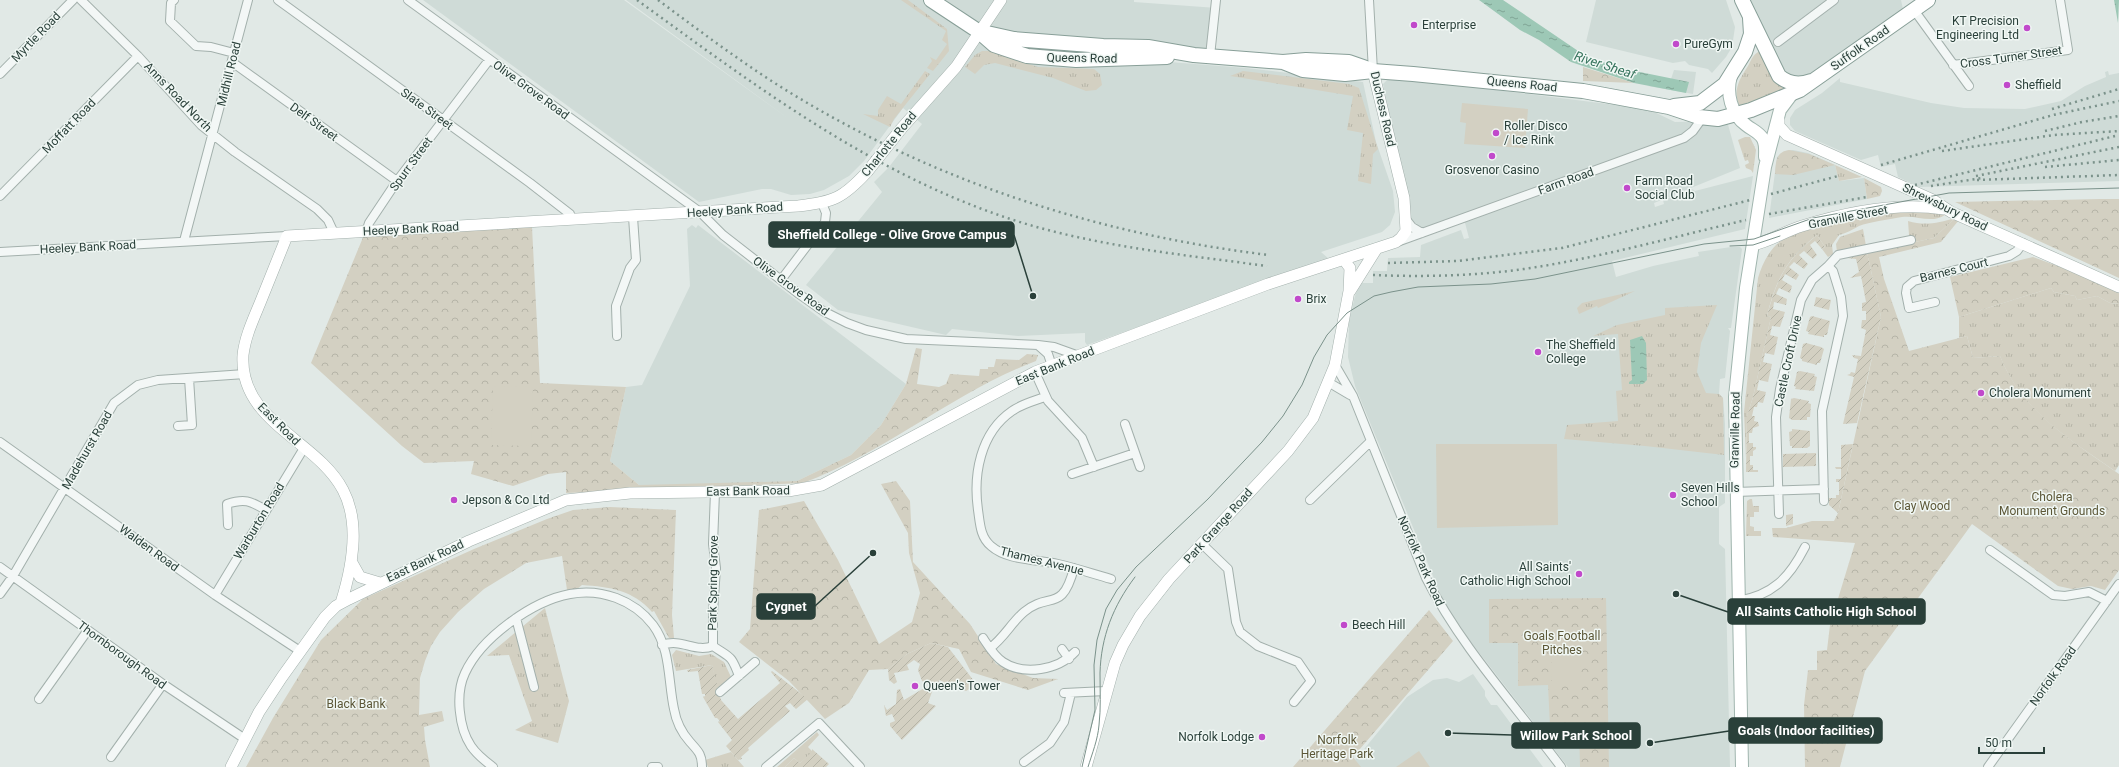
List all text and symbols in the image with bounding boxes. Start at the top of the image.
street label: Myrtle Road [9,9,63,65]
place label: KT Precision Engineering Ltd [1936,14,2019,42]
place label: Enterprise [1422,18,1476,32]
marker: Enterprise [1409,20,1419,30]
street label: Suffolk Road [1828,23,1892,73]
marker: KT Precision Engineering Ltd [2022,23,2032,33]
place label: PureGym [1684,37,1733,51]
marker: PureGym [1671,39,1681,49]
street label: Midhill Road [214,40,244,108]
street label: Cross Turner Street [1959,43,2063,71]
water label: River Sheaf [1573,48,1639,82]
street label: Queens Road [1046,50,1118,66]
street label: Olive Grove Road [490,58,572,122]
street label: Anns Road North [141,59,215,135]
street label: Duchess Road [1368,70,1398,148]
street label: Queens Road [1486,73,1558,95]
place label: Sheffield [2015,78,2061,92]
marker: Sheffield [2002,80,2012,90]
street label: Slate Street [398,85,456,133]
street label: Moffatt Road [39,96,99,156]
street label: Delf Street [287,100,341,144]
street label: Charlotte Road [859,109,919,179]
place label: Roller Disco / Ice Rink [1504,119,1568,147]
marker: Roller Disco / Ice Rink [1491,128,1501,138]
street label: Spurr Street [387,134,435,194]
marker: Grosvenor Casino [1487,151,1497,161]
place label: Grosvenor Casino [1445,163,1539,177]
street label: Farm Road [1536,164,1596,198]
place label: Farm Road Social Club [1635,174,1695,202]
street label: Shrewsbury Road [1900,180,1990,234]
marker: Farm Road Social Club [1622,183,1632,193]
street label: Heeley Bank Road [686,200,784,220]
street label: Granville Street [1807,202,1889,232]
street label: Heeley Bank Road [363,219,459,239]
callout: Sheffield College - Olive Grove Campus [769,222,1014,247]
text: Sheffield College - Olive Grove Campus [777,227,1007,242]
street label: Heeley Bank Road [40,237,136,257]
street label: Olive Grove Road [750,254,832,318]
street label: Barnes Court [1918,255,1990,285]
place label: Brix [1306,292,1326,306]
marker: Brix [1293,294,1303,304]
street label: Castle Croft Drive [1771,314,1805,408]
place label: The Sheffield College [1546,338,1616,366]
street label: East Bank Road [1014,344,1096,388]
marker: The Sheffield College [1533,347,1543,357]
place label: Cholera Monument [1989,386,2091,400]
marker: Cholera Monument [1976,388,1986,398]
street label: Granville Road [1727,392,1743,468]
street label: East Road [255,400,303,448]
street label: Madehurst Road [59,408,115,492]
street label: Warburton Road [231,480,287,562]
place label: Seven Hills School [1681,481,1740,509]
street label: East Bank Road [706,483,790,499]
street label: Park Grange Road [1181,486,1255,566]
marker: Seven Hills School [1668,490,1678,500]
park label: Cholera Monument Grounds [1999,490,2105,518]
place label: Jepson & Co Ltd [462,493,550,507]
marker: Jepson & Co Ltd [449,495,459,505]
park label: Clay Wood [1894,499,1950,513]
street label: Norfolk Park Road [1395,514,1447,608]
street label: Walden Road [117,522,181,574]
street label: Park Spring Grove [705,535,721,631]
street label: East Bank Road [384,537,466,585]
street label: Thames Avenue [999,544,1085,578]
place label: All Saints' Catholic High School [1460,560,1571,588]
marker: All Saints' Catholic High School [1574,569,1584,579]
callout: Cygnet [757,594,815,619]
text: Cygnet [765,599,807,614]
callout: All Saints Catholic High School [1728,599,1925,624]
text: All Saints Catholic High School [1736,604,1916,619]
street label: Thornborough Road [75,618,169,692]
place label: Beech Hill [1352,618,1405,632]
marker: Beech Hill [1339,620,1349,630]
park label: Goals Football Pitches [1524,629,1600,657]
street label: Norfolk Road [2027,644,2079,708]
place label: Queen's Tower [923,679,1000,693]
marker: Queen's Tower [910,681,920,691]
park label: Black Bank [327,697,386,711]
callout: Goals (Indoor facilities) [1729,718,1882,743]
callout: Willow Park School [1512,723,1640,748]
text: Goals (Indoor facilities) [1738,723,1874,738]
text: Willow Park School [1520,728,1632,743]
scale bar [1979,729,2044,755]
place label: Norfolk Lodge [1178,730,1254,744]
marker: Norfolk Lodge [1257,732,1267,742]
park label: Norfolk Heritage Park [1301,733,1374,761]
text: 50 m [1985,736,2012,750]

